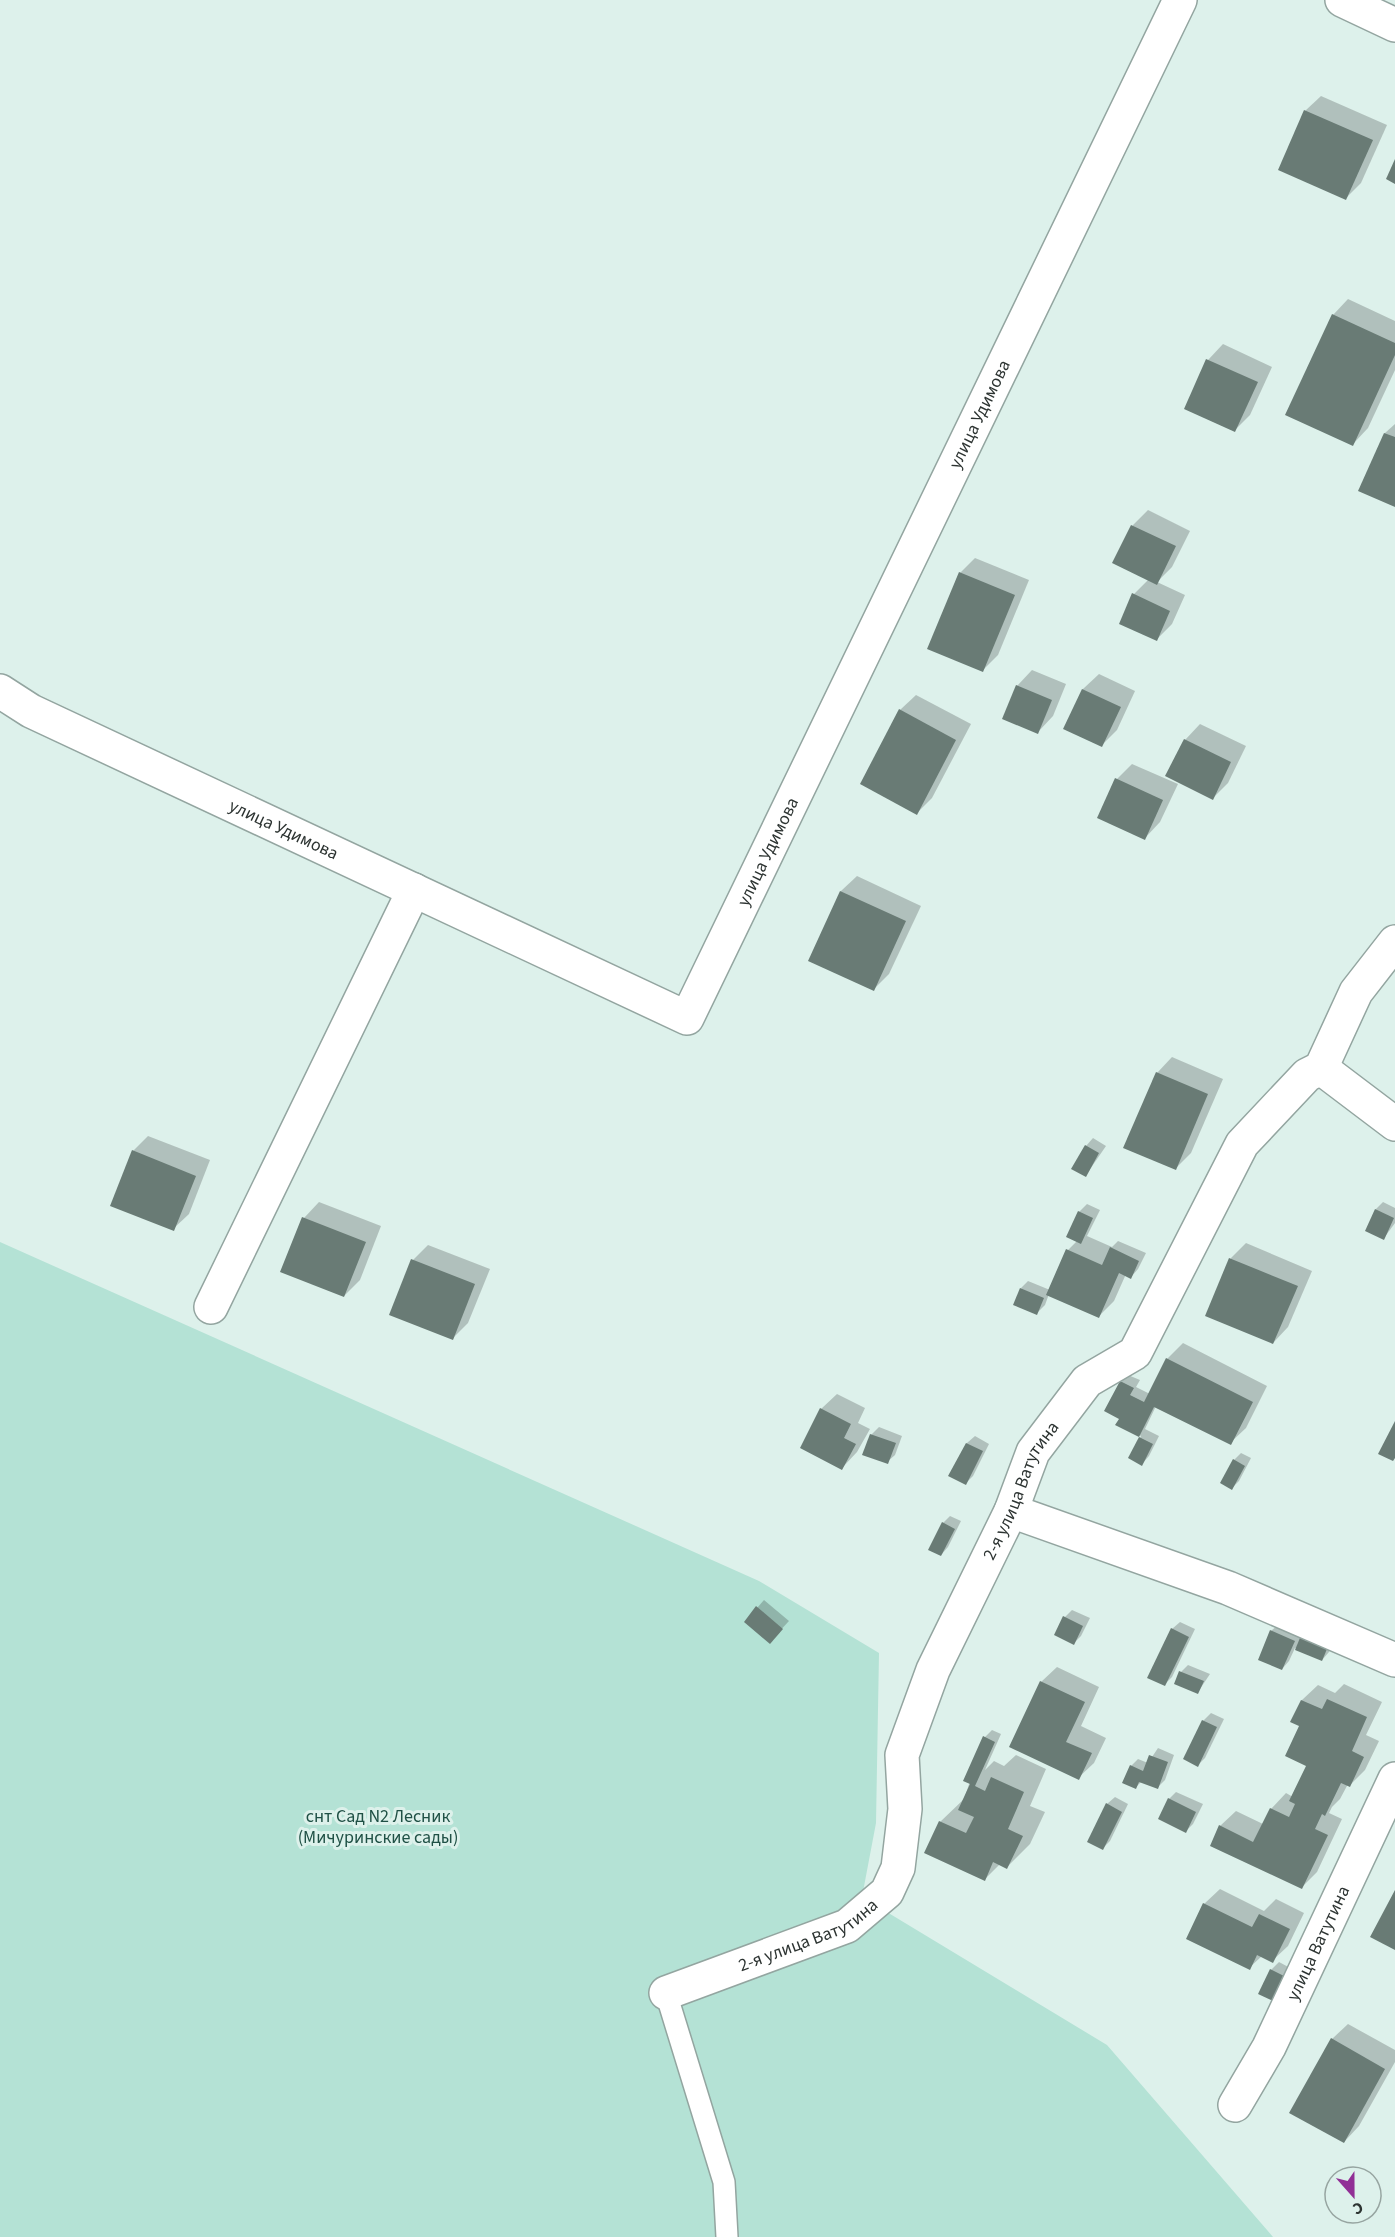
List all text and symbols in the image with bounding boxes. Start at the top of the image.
street label: улица Удимова [943,356,1017,473]
street label: улица Удимова [225,793,342,866]
street label: улица Удимова [731,793,805,911]
street label: 2-я улица Ватутина [977,1416,1065,1564]
park label: снт Сад N2 Лесник (Мичуринские сады) [298,1804,458,1850]
street label: улица Ватутина [1280,1882,1356,2005]
street label: 2-я улица Ватутина [735,1893,884,1978]
north arrow [1323,2165,1383,2225]
text: С [1350,2196,1366,2220]

